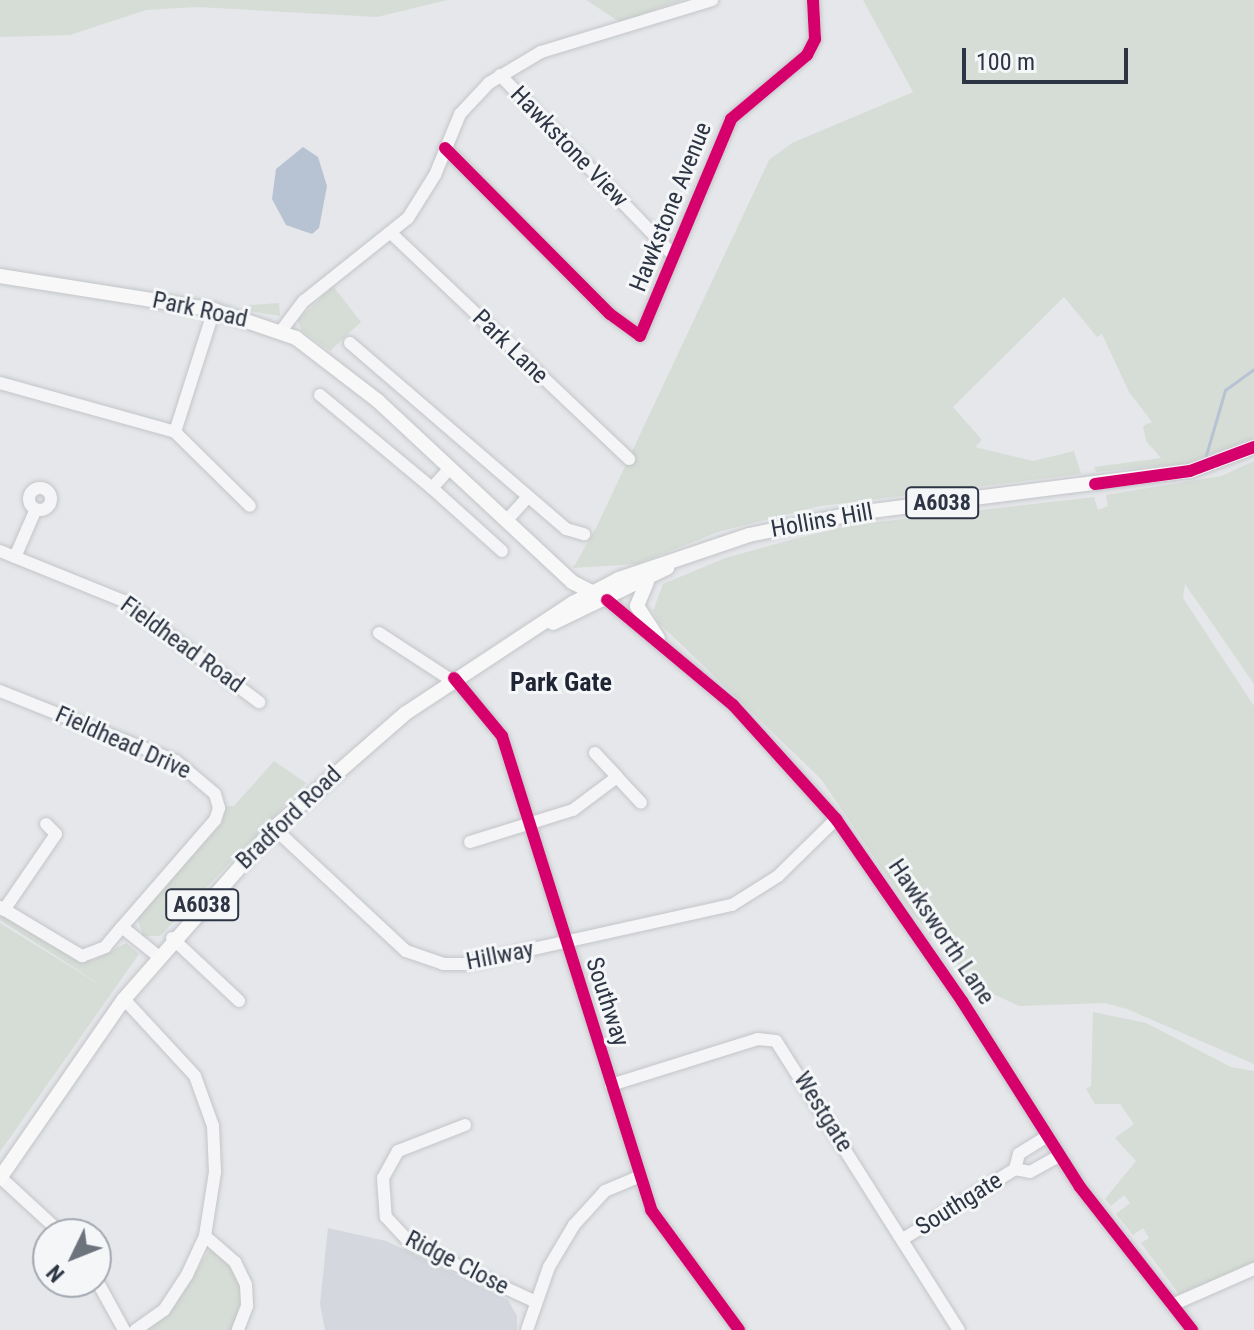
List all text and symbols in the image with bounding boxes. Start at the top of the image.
scale bar [966,32,1132,82]
text: 100 m [976,48,1035,76]
street label: Hawkstone View [504,81,634,213]
street label: Hawkstone Avenue [624,118,718,296]
street label: Park Road [150,286,250,334]
street label: Park Lane [466,304,554,390]
road number: A6038 [904,485,980,521]
street label: Hollins Hill [769,498,875,544]
street label: Fieldhead Road [115,591,249,699]
district label: Park Gate [510,667,612,699]
street label: Fieldhead Drive [51,700,195,786]
street label: Bradford Road [230,761,348,875]
street label: Hawksworth Lane [882,854,1000,1010]
road number: A6038 [164,887,240,923]
street label: Hillway [464,935,536,977]
street label: Southway [579,954,635,1050]
street label: Westgate [787,1067,859,1157]
street label: Southgate [910,1166,1008,1242]
north arrow [32,1218,112,1298]
street label: Ridge Close [401,1225,513,1301]
text: N [42,1260,69,1287]

